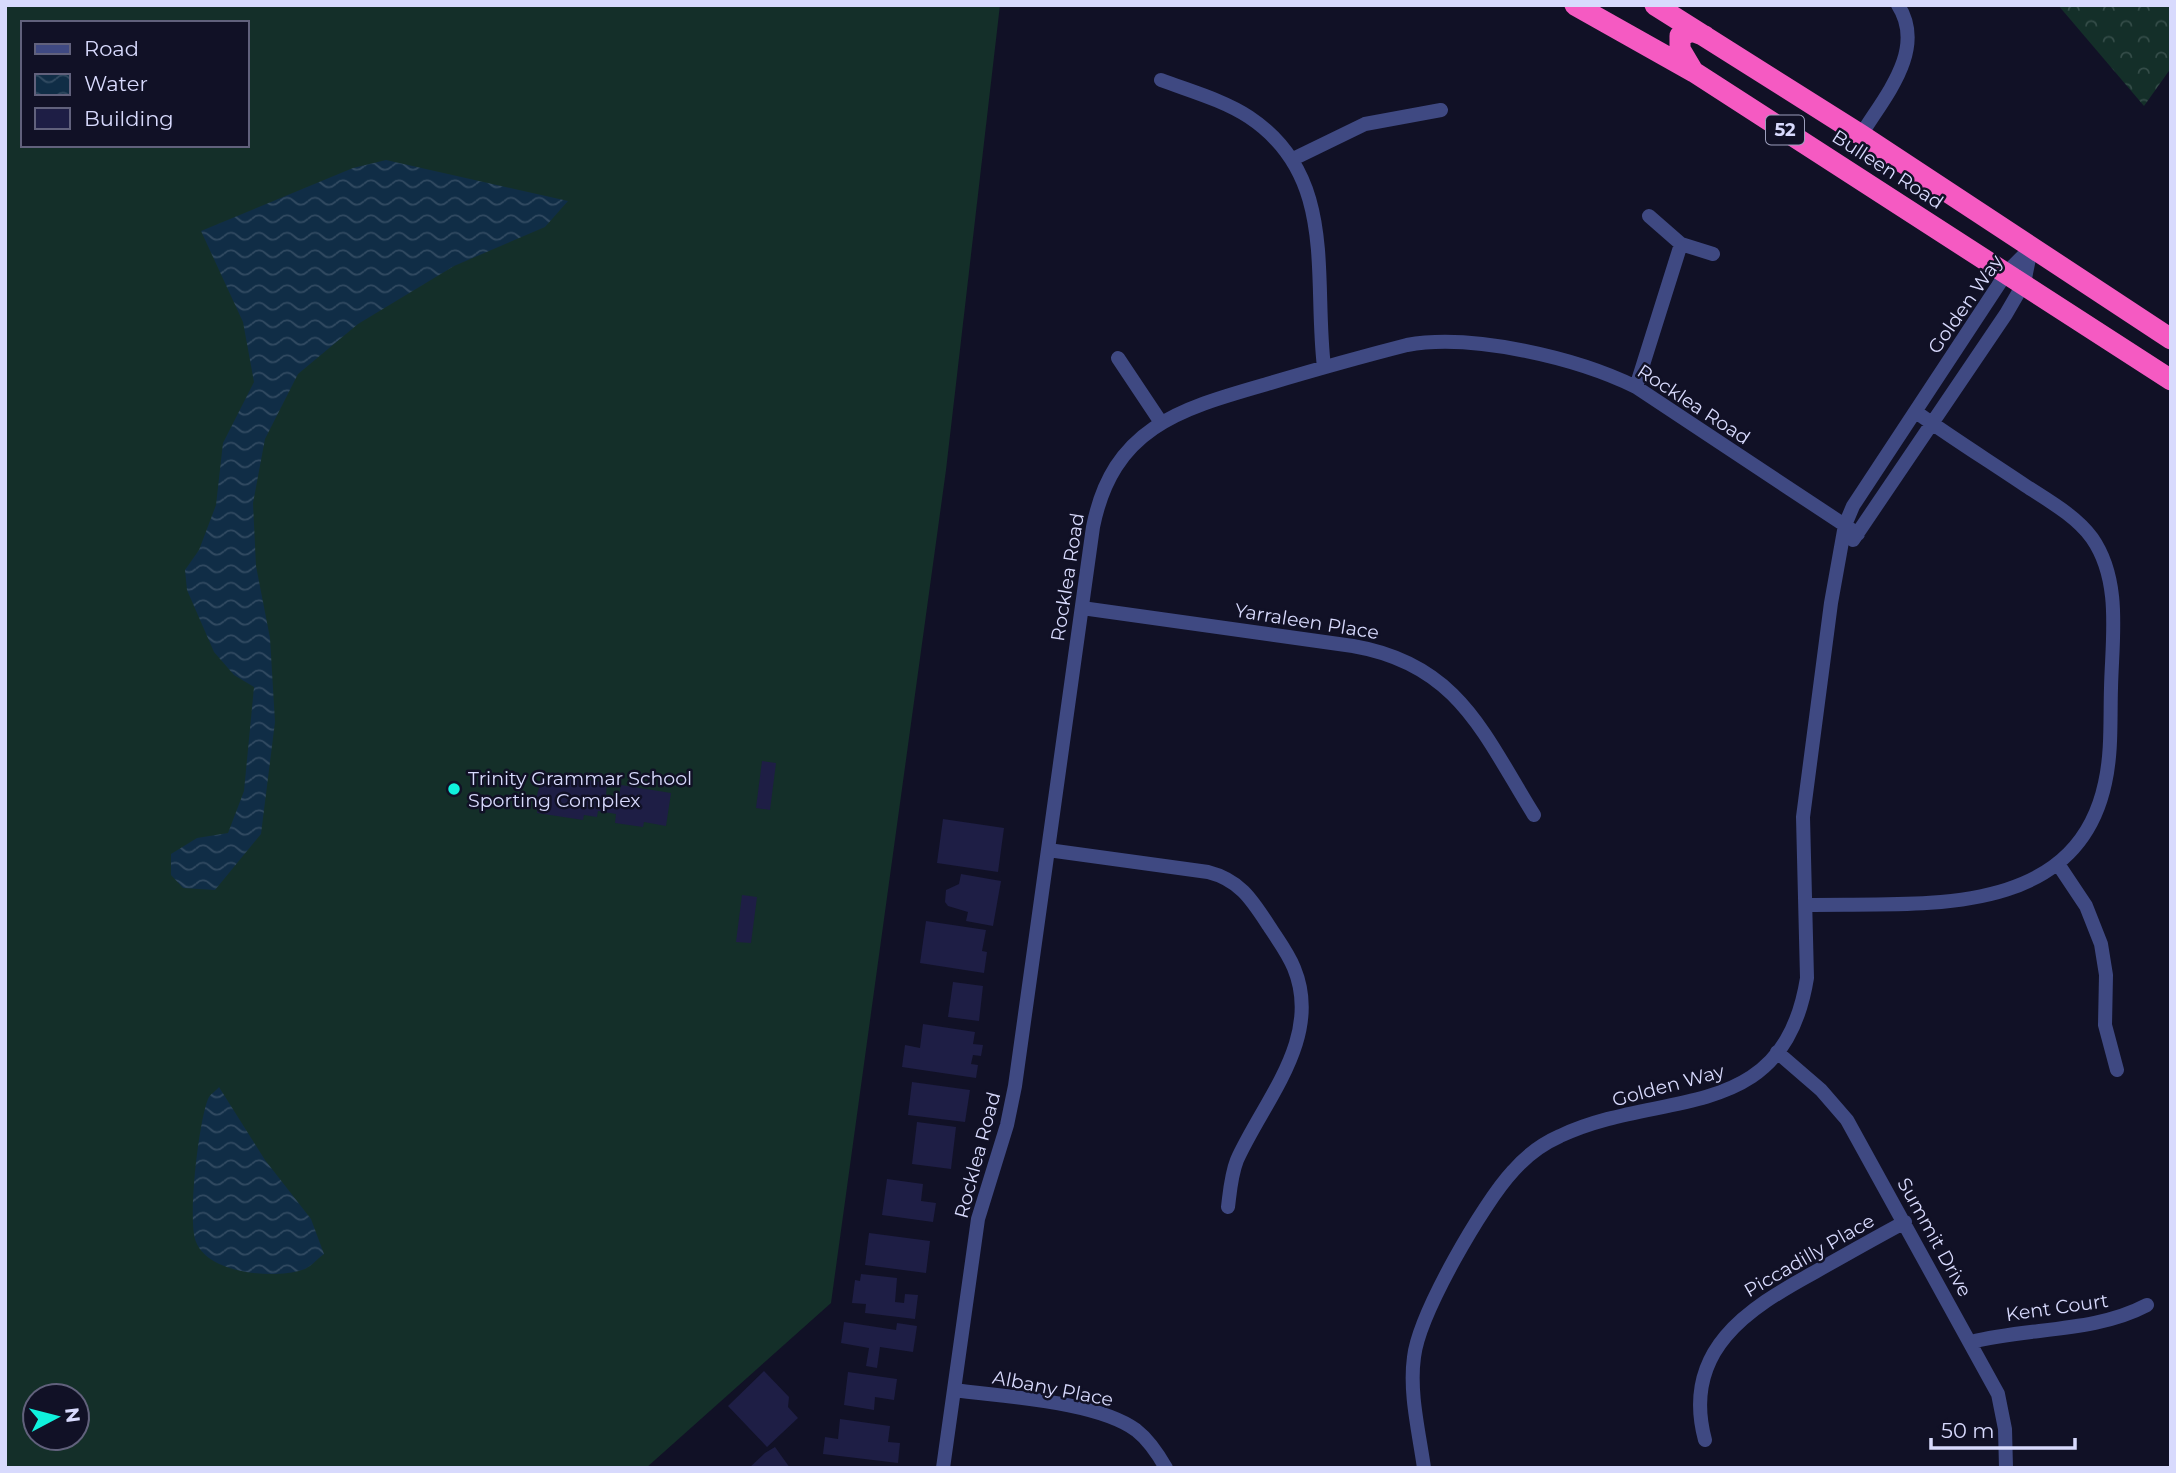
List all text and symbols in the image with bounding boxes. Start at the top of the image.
legend [21,21,248,147]
text: Road [84,36,139,61]
text: Water [84,71,148,96]
text: Building [84,106,174,131]
road number: 52 [1766,116,1804,145]
street label: Bulleen Road [1828,125,1948,214]
street label: Golden Way [1923,250,2008,358]
street label: Rocklea Road [1633,359,1754,449]
street label: Rocklea Road [1046,511,1089,643]
street label: Yarraleen Place [1233,599,1381,644]
place label: Trinity Grammar School Sporting Complex [468,767,692,812]
marker: Trinity Grammar School Sporting Complex [446,781,462,797]
street label: Golden Way [1610,1059,1727,1111]
street label: Rocklea Road [950,1089,1005,1221]
street label: Summit Drive [1892,1174,1977,1301]
street label: Piccadilly Place [1740,1209,1878,1302]
street label: Kent Court [2004,1289,2110,1326]
street label: Albany Place [991,1366,1115,1411]
north arrow [21,1382,91,1452]
text: N [60,1406,85,1424]
scale bar [1931,1406,2074,1450]
text: 50 m [1941,1418,1995,1443]

